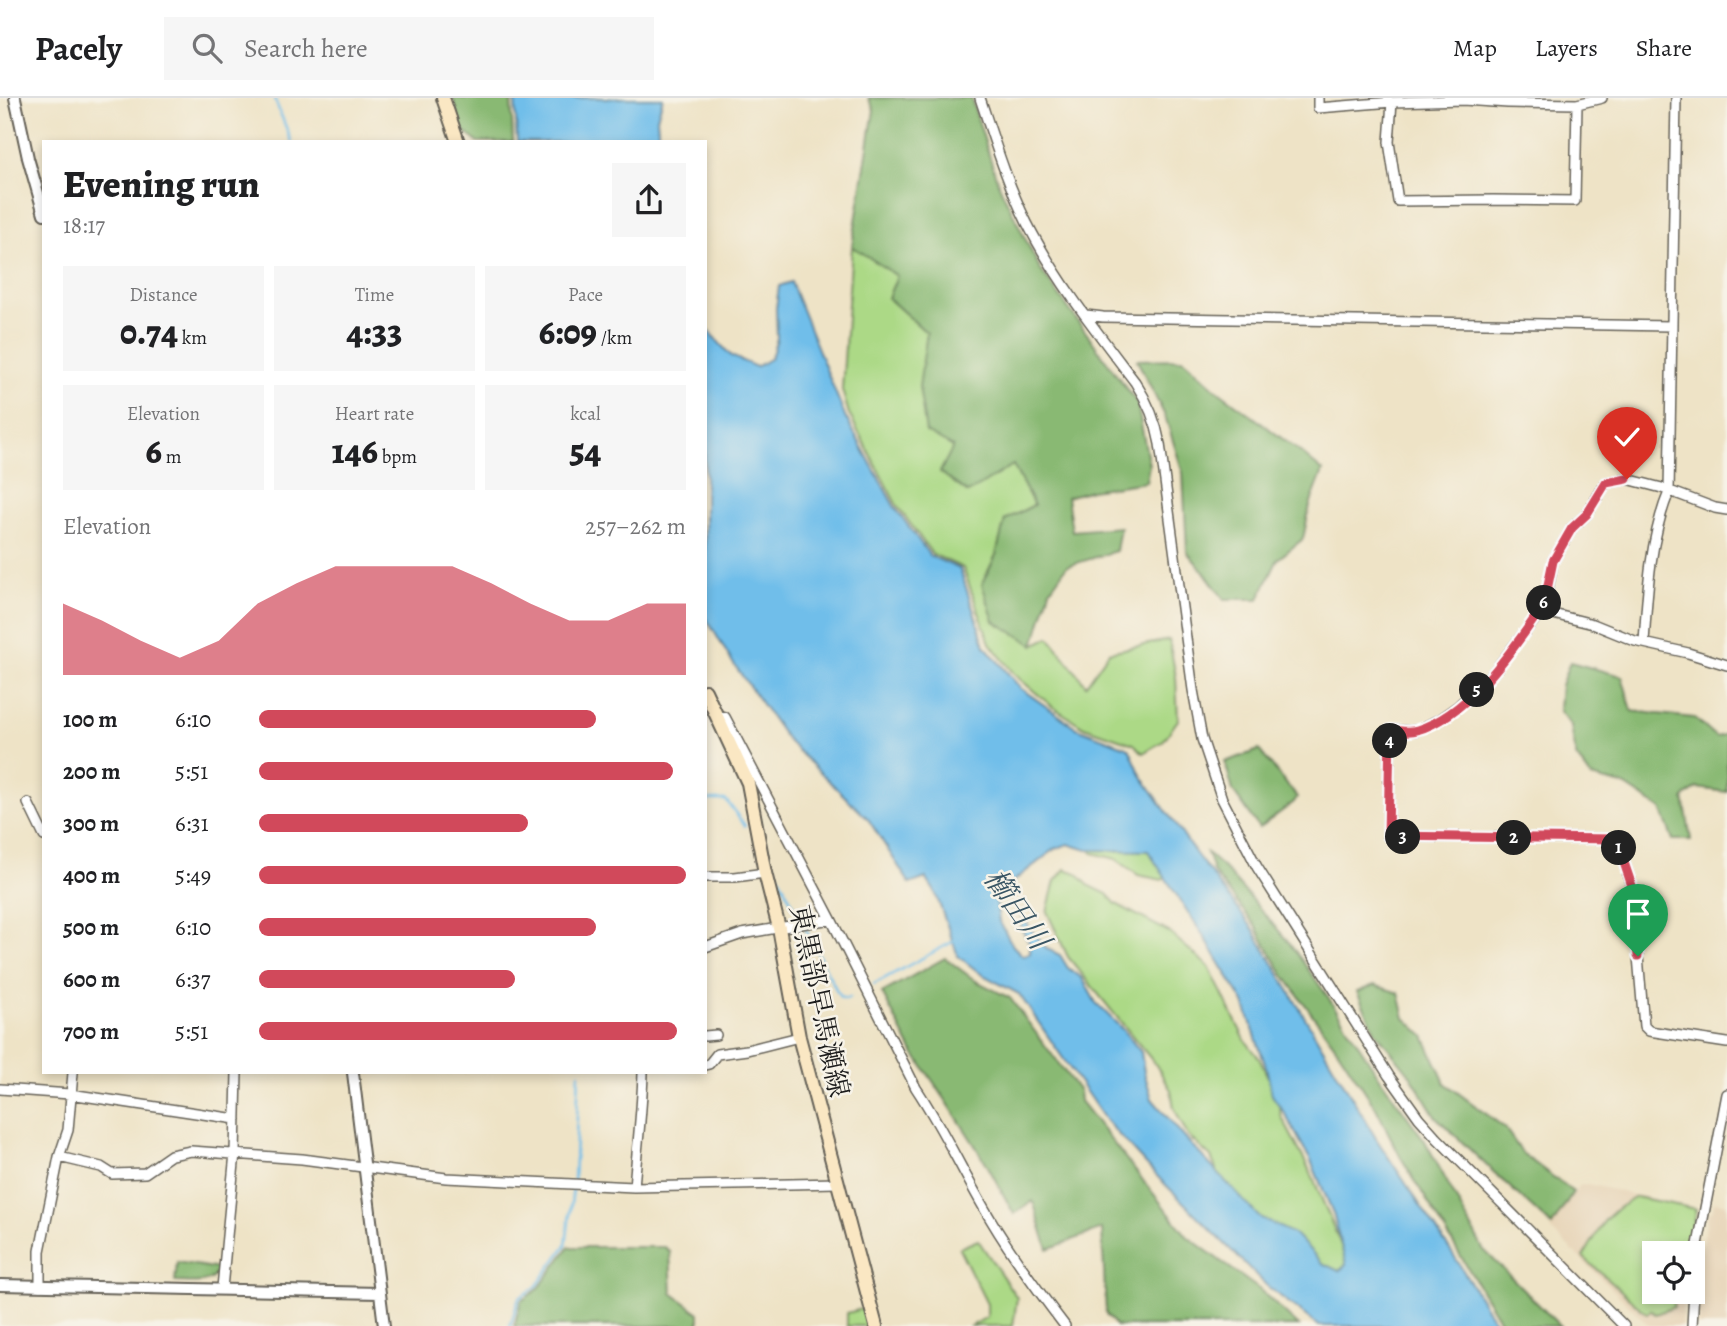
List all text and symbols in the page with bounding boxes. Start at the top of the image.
search box [164,17,654,80]
text: Pacely [35,26,122,71]
icon: search [188,29,226,67]
text: Search here [244,31,368,66]
text: Map [1453,32,1497,64]
text: Layers [1535,32,1598,64]
text: Share [1636,32,1692,64]
text: Evening run [63,158,260,210]
button: share [612,163,686,237]
text: 18:17 [63,210,105,241]
text: Distance [129,282,198,308]
text: Time [355,282,394,308]
text: Pace [568,282,603,308]
text: 0.74 [120,308,178,356]
text: 4:33 [347,308,402,356]
text: 6:09 [539,308,597,356]
text: km [178,325,207,351]
text: /km [597,325,632,351]
text: Elevation [127,401,200,427]
text: Heart rate [335,401,414,427]
text: kcal [570,401,601,427]
pin [1597,407,1657,479]
icon: check [1608,418,1646,456]
text: 6 [145,427,162,475]
text: 146 [332,427,378,475]
text: 54 [570,427,601,475]
text: m [162,444,182,470]
text: bpm [378,444,417,470]
text: Elevation [63,511,151,542]
text: 257–262 m [585,511,686,542]
pin: 6 [1526,586,1562,620]
text: 6 [1539,589,1548,615]
pin: 5 [1460,672,1494,708]
text: 5 [1472,676,1481,702]
text: 100 m [63,704,118,735]
text: 6:10 [175,704,211,735]
pin: 4 [1372,724,1408,758]
text: 4 [1385,727,1394,753]
text: 200 m [63,756,121,787]
text: 5:51 [175,756,208,787]
text: 300 m [63,808,119,839]
text: 6:31 [175,808,209,839]
pin: 3 [1386,820,1420,854]
pin: 2 [1496,820,1532,856]
text: 3 [1398,823,1407,849]
text: 2 [1509,824,1518,850]
pin: 1 [1602,830,1636,866]
text: 1 [1615,834,1622,860]
text: 400 m [63,860,120,891]
text: 5:49 [175,860,211,891]
water label: 櫛田川 [975,861,1061,960]
pin [1608,884,1668,956]
icon: arrive [1619,895,1657,933]
street label: 東黒部早馬瀬線 [780,901,858,1101]
text: 500 m [63,912,119,943]
text: 6:10 [175,912,211,943]
text: 600 m [63,964,120,995]
text: 6:37 [175,964,210,995]
text: 700 m [63,1016,119,1047]
text: 5:51 [175,1016,208,1047]
map controls [1642,1241,1705,1304]
button: locate [1642,1241,1705,1304]

